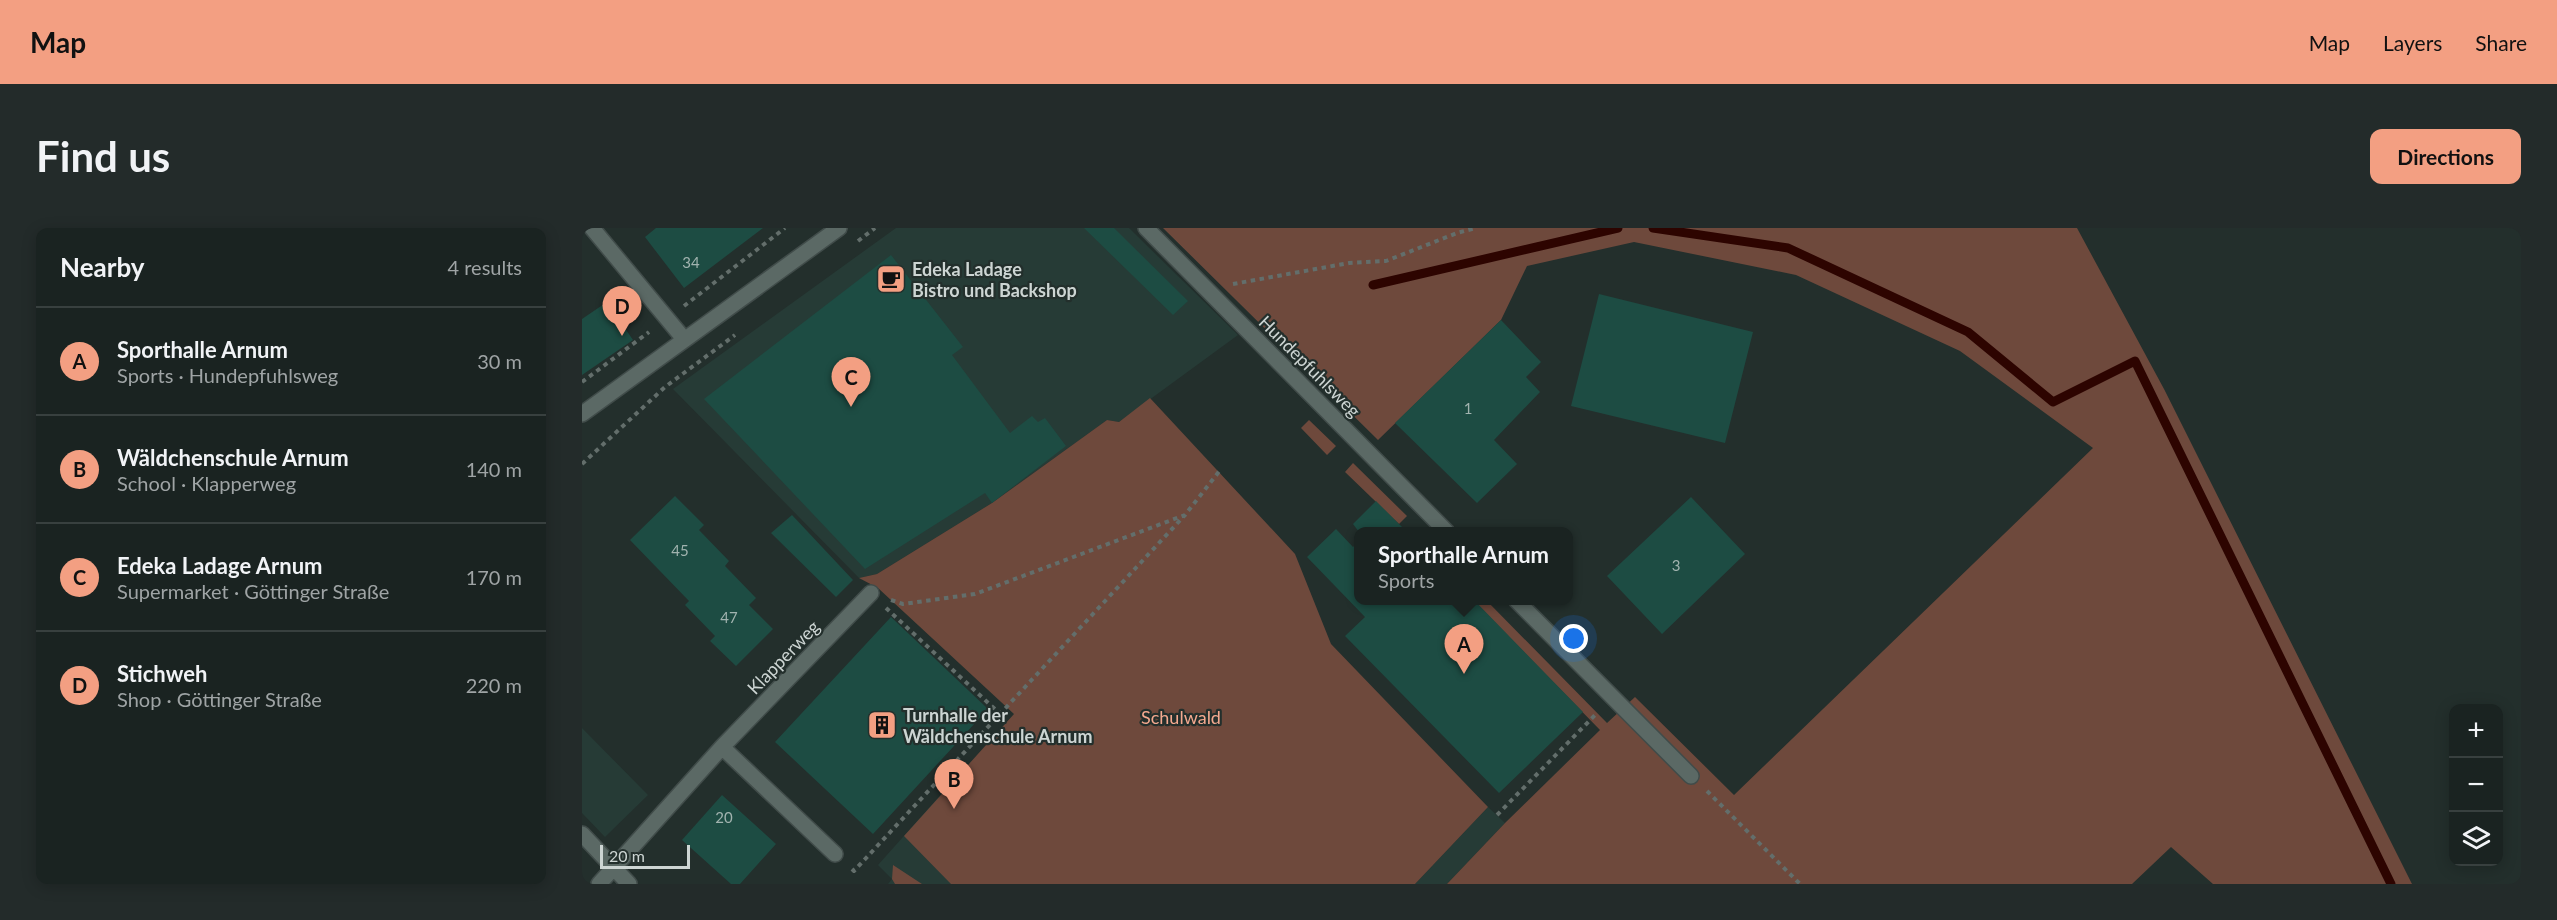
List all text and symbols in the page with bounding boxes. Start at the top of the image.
text: Map [30,25,86,59]
text: Map [2309,30,2350,55]
text: Layers [2383,30,2442,55]
text: Share [2475,30,2527,55]
button: Directions [2370,129,2521,184]
text: Find us [36,131,170,181]
text: Nearby [60,251,145,283]
house number: 34 [682,253,700,271]
text: 4 results [447,255,522,279]
place label: Edeka Ladage Bistro und Backshop [912,258,1077,301]
cafe icon: Edeka Ladage Bistro und Backshop [875,263,907,295]
pin: D [602,286,642,336]
street label: Hundepfuhlsweg [1255,311,1365,421]
text: Sporthalle Arnum [117,336,288,363]
text: A [73,349,86,373]
text: 30 m [477,349,522,373]
pin: C [832,358,870,407]
text: Sports · Hundepfuhlsweg [117,363,338,387]
house number: 1 [1464,399,1472,417]
text: Wäldchenschule Arnum [117,444,349,471]
text: B [73,457,86,481]
text: 140 m [466,457,522,481]
text: School · Klapperweg [117,471,296,495]
popup [1354,527,1573,605]
house number: 45 [671,541,689,559]
text: Sporthalle Arnum [1378,541,1549,568]
text: Edeka Ladage Arnum [117,552,322,579]
house number: 3 [1672,556,1680,574]
text: C [73,565,86,589]
text: 170 m [466,565,522,589]
text: Sports [1378,568,1434,592]
text: Supermarket · Göttinger Straße [117,579,389,603]
house number: 47 [720,608,738,626]
street label: Klapperweg [742,615,824,699]
pin: A [1444,624,1484,674]
your location [1559,624,1588,653]
text: Stichweh [117,660,207,687]
text: D [72,673,87,697]
text: 220 m [466,673,522,697]
text: Shop · Göttinger Straße [117,687,322,711]
place label: Turnhalle der Wäldchenschule Arnum [903,704,1093,747]
map controls [2449,704,2503,866]
button: + [2449,704,2503,758]
park label: Schulwald [1141,706,1221,728]
building icon: Turnhalle der Wäldchenschule Arnum [866,709,898,741]
button: − [2449,758,2503,812]
pin: B [934,760,974,809]
house number: 20 [715,808,733,826]
button: layers [2449,812,2503,866]
scale bar [600,842,690,870]
text: 20 m [609,846,645,865]

